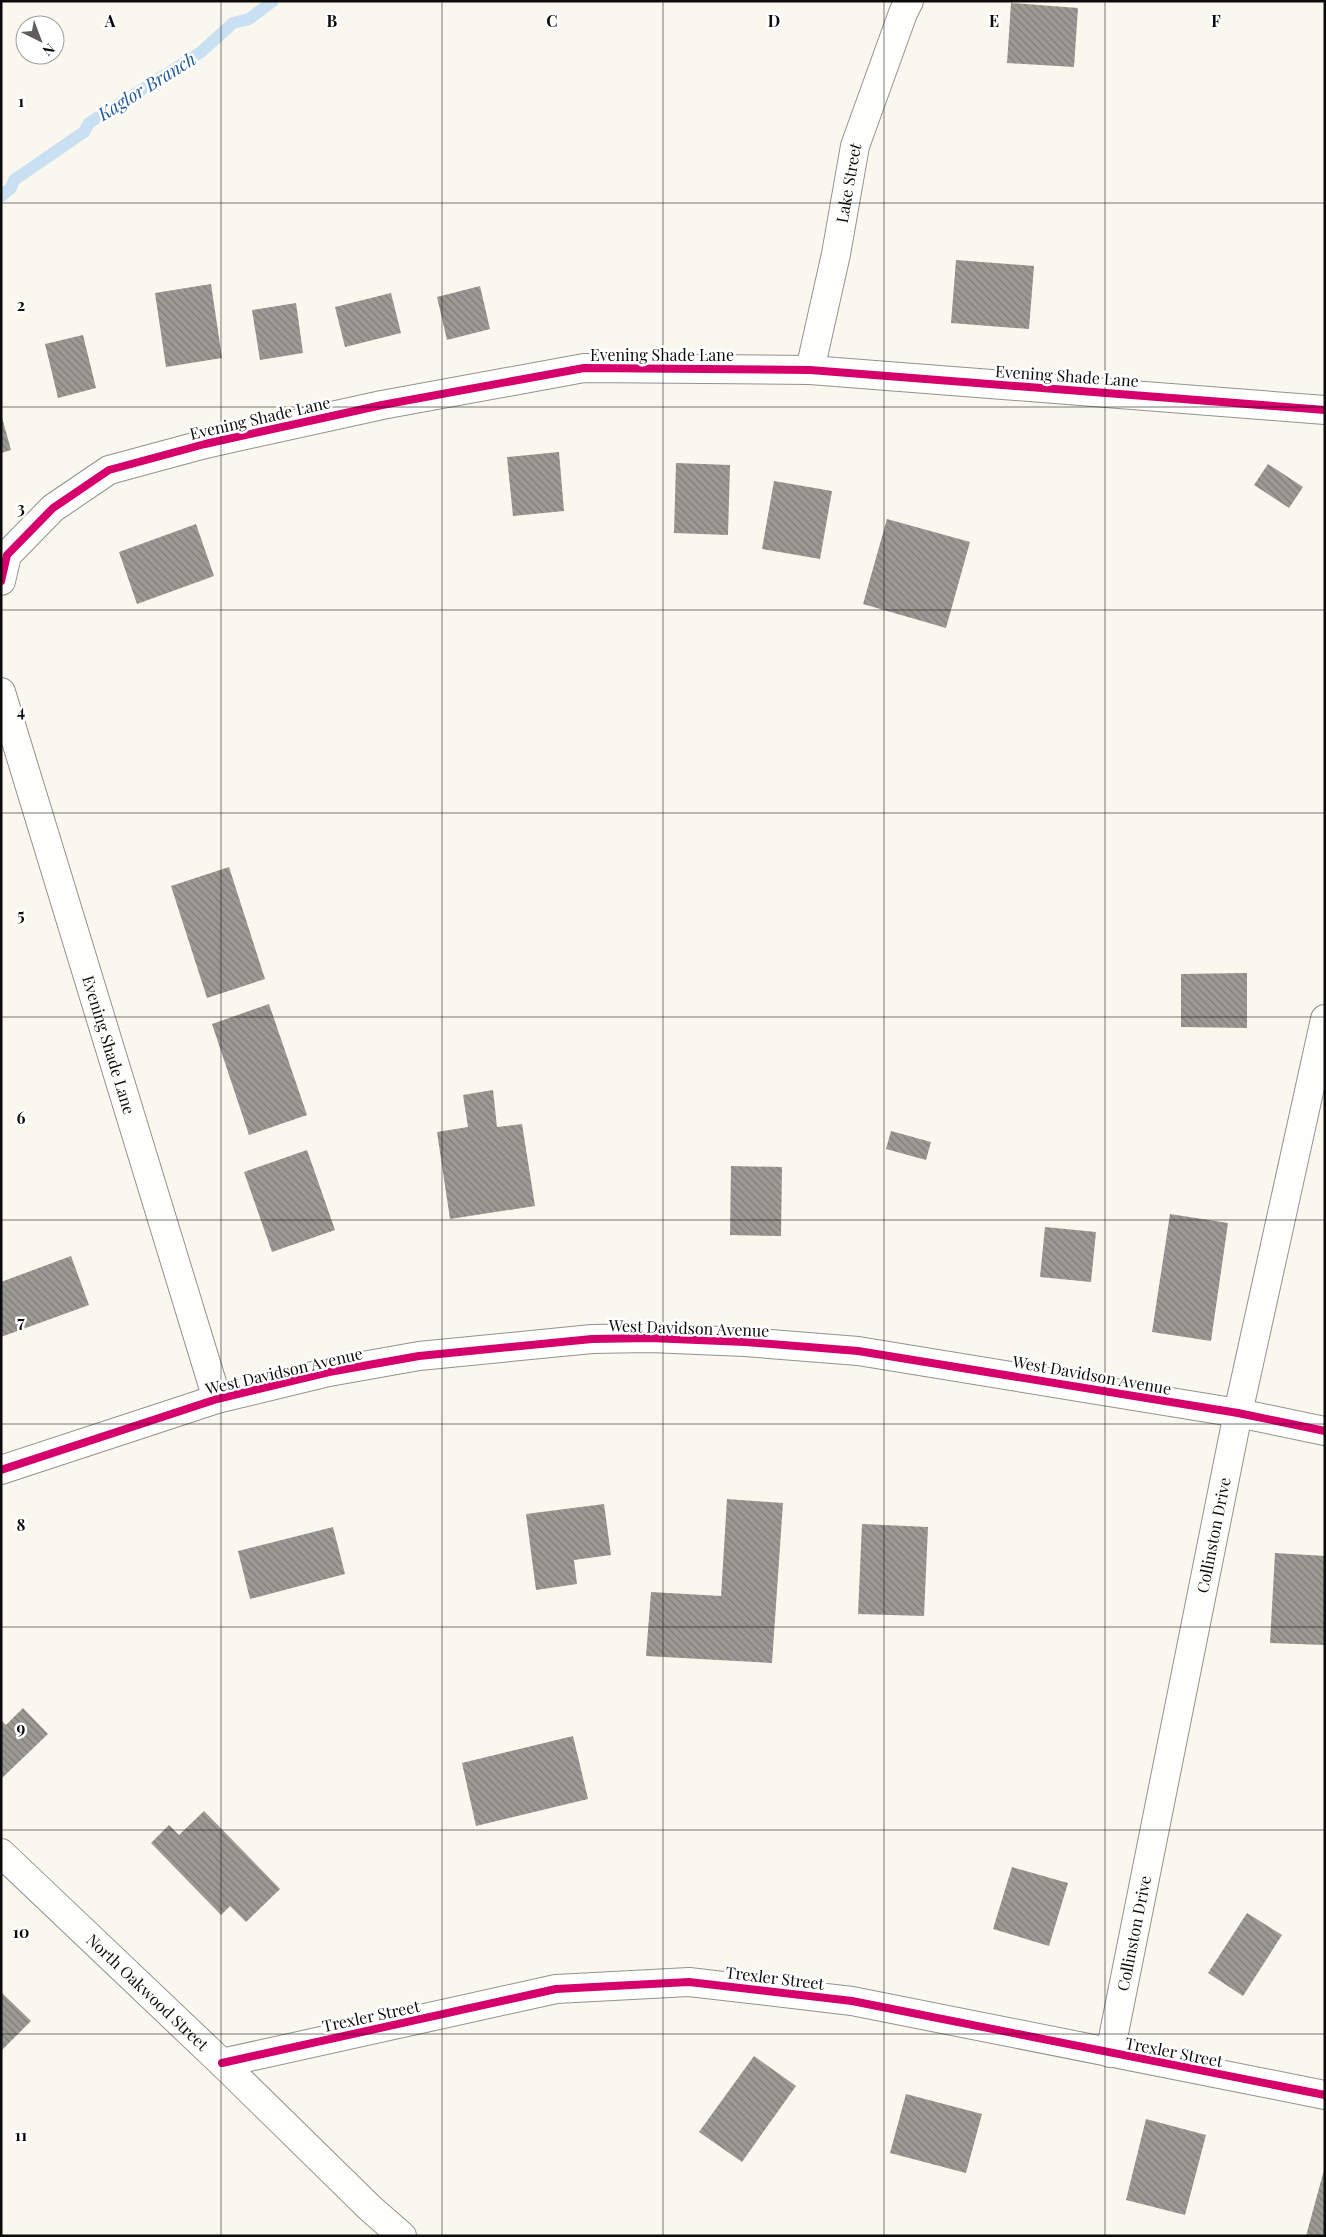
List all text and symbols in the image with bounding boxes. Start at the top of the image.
text: A [104,10,116,31]
text: B [327,10,338,31]
text: C [546,10,558,31]
text: D [768,10,780,31]
text: E [989,10,999,31]
text: F [1211,10,1221,31]
north arrow [15,15,65,65]
text: N [39,40,59,60]
water label: Kaglor Branch [92,46,200,126]
text: 1 [18,90,24,111]
street label: Lake Street [831,139,865,225]
text: 2 [17,294,25,315]
street label: Evening Shade Lane [590,344,734,365]
street label: Evening Shade Lane [994,360,1140,391]
street label: Evening Shade Lane [187,391,332,444]
text: 3 [17,497,25,518]
text: 4 [17,700,25,721]
text: 5 [17,904,25,925]
street label: Evening Shade Lane [78,973,140,1117]
text: 6 [17,1107,26,1128]
text: 7 [17,1311,25,1332]
street label: West Davidson Avenue [607,1314,770,1341]
street label: West Davidson Avenue [202,1342,365,1399]
street label: West Davidson Avenue [1010,1350,1173,1399]
street label: Collinston Drive [1191,1476,1235,1595]
text: 8 [17,1514,26,1535]
text: 9 [17,1717,26,1738]
street label: Collinston Drive [1112,1874,1155,1993]
text: 10 [13,1921,29,1942]
street label: North Oakwood Street [82,1929,213,2055]
street label: Trexler Street [725,1961,826,1994]
street label: Trexler Street [320,1995,422,2036]
street label: Trexler Street [1123,2032,1225,2071]
text: 11 [15,2124,27,2145]

